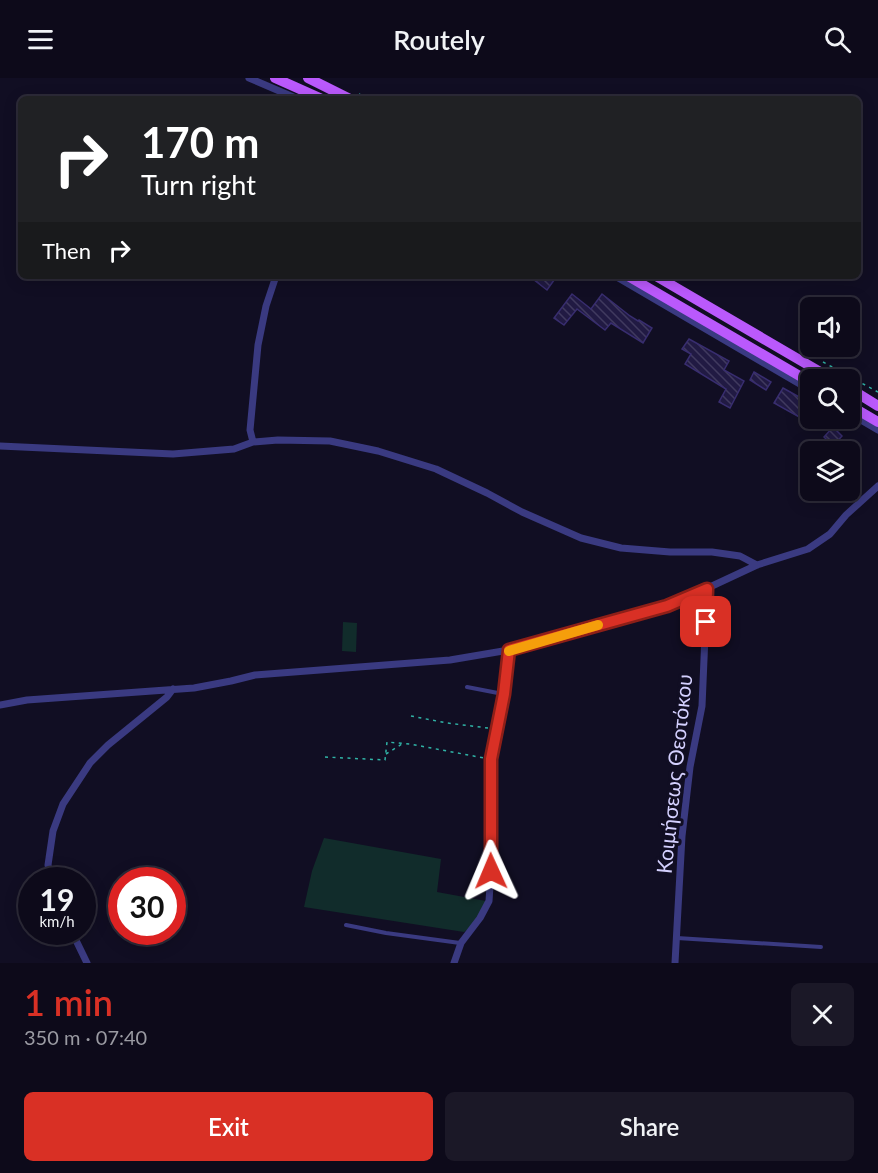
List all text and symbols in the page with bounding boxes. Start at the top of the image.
icon: menu [24,23,57,56]
text: Routely [393,23,485,56]
icon: search [821,23,854,56]
text: 170 m [141,117,259,167]
icon: right [42,120,120,198]
text: Turn right [141,168,256,201]
icon: right [103,234,136,267]
text: Then [42,237,91,264]
map controls [800,297,860,501]
button: sound [800,297,860,357]
button: search [800,369,860,429]
button: layers [800,441,860,501]
pin [680,596,731,647]
icon: arrive [689,605,722,638]
street label: Κοιμήσεως Θεοτόκου [651,673,696,875]
position arrow [459,839,523,903]
speed limit sign: 30 [108,867,186,945]
text: 19 [40,881,74,917]
text: km/h [39,912,75,930]
text: 1 min [24,980,113,1024]
button: close [791,983,854,1046]
text: 350 m · 07:40 [24,1025,147,1049]
button: Exit [24,1092,433,1161]
button: Share [445,1092,854,1161]

